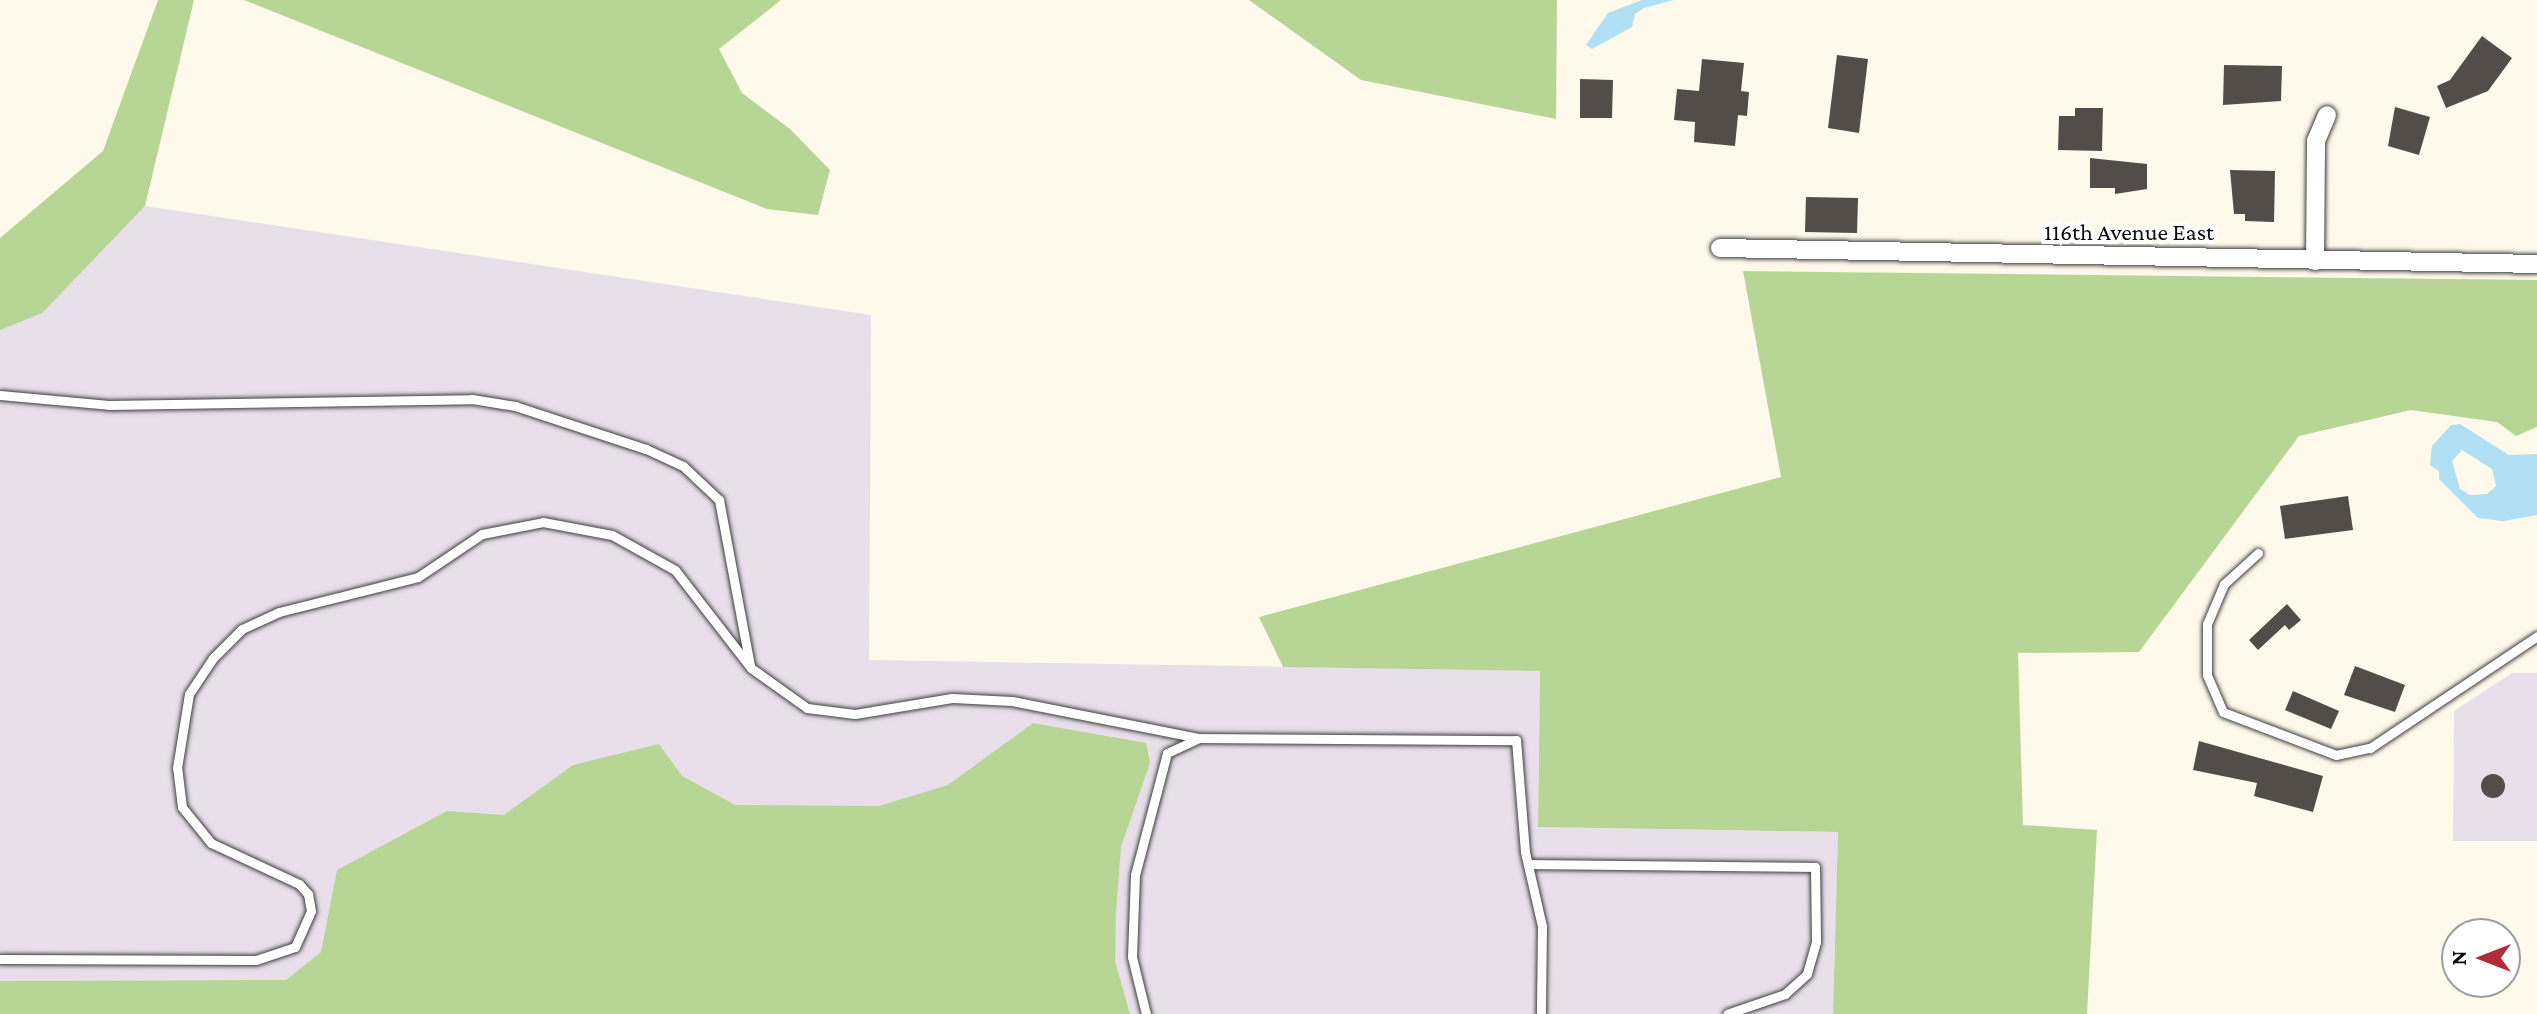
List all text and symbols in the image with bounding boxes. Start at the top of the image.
street label: 116th Avenue East [2044,218,2214,246]
north arrow [2441,918,2521,998]
text: N [2446,951,2471,966]

